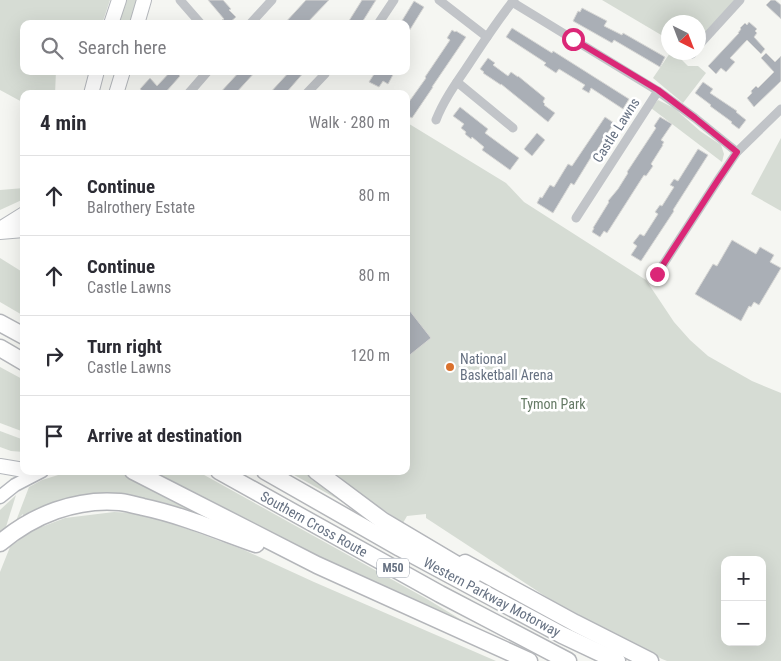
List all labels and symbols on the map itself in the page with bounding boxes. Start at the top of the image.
north arrow [661,15,706,60]
route start [562,28,585,51]
street label: Castle Lawns [589,95,643,165]
route end [646,263,669,286]
place label: National Basketball Arena [460,351,553,383]
marker: National Basketball Arena [444,361,456,373]
park label: Tymon Park [520,396,586,412]
street label: Southern Cross Route [258,488,371,560]
street label: Western Parkway Motorway [421,554,563,640]
road number: M50 [377,558,409,578]

